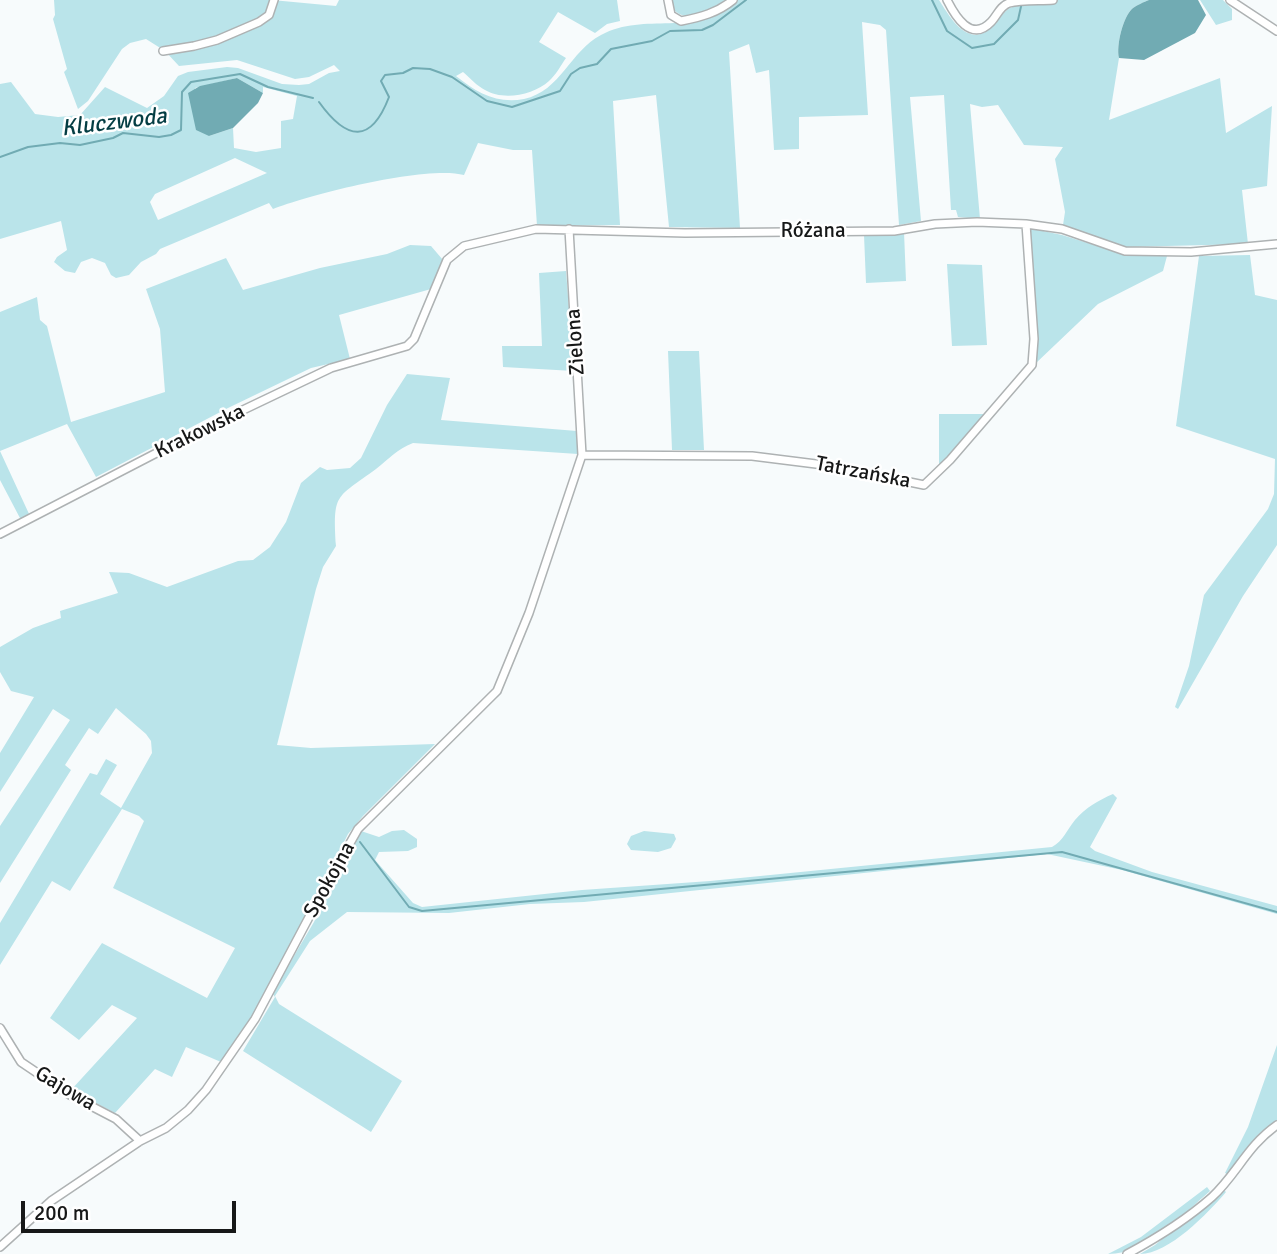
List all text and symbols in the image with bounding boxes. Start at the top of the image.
water label: Kluczwoda [60,103,168,143]
street label: Różana [780,218,846,244]
street label: Zielona [561,308,591,376]
street label: Krakowska [151,399,249,465]
street label: Tatrzańska [813,451,913,495]
street label: Spokojna [299,838,361,922]
street label: Gajowa [30,1061,100,1117]
scale bar [24,1188,240,1232]
text: 200 m [34,1200,89,1226]

